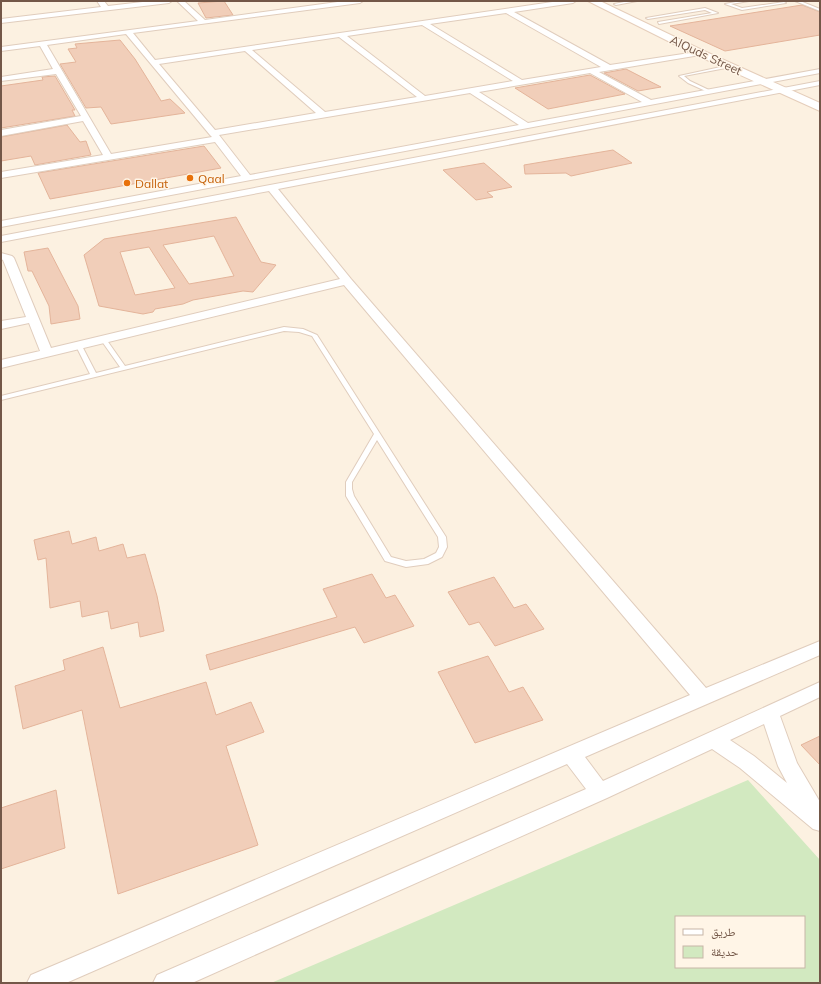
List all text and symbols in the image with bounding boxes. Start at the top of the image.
street label: AlQuds Street [668,32,744,78]
place label: Qaal [198,171,225,186]
marker: Qaal [185,173,195,183]
place label: Dallat [135,176,168,191]
marker: Dallat [122,178,132,188]
legend [675,916,805,968]
text: طريق [711,924,736,939]
text: حديقة [711,944,739,959]

